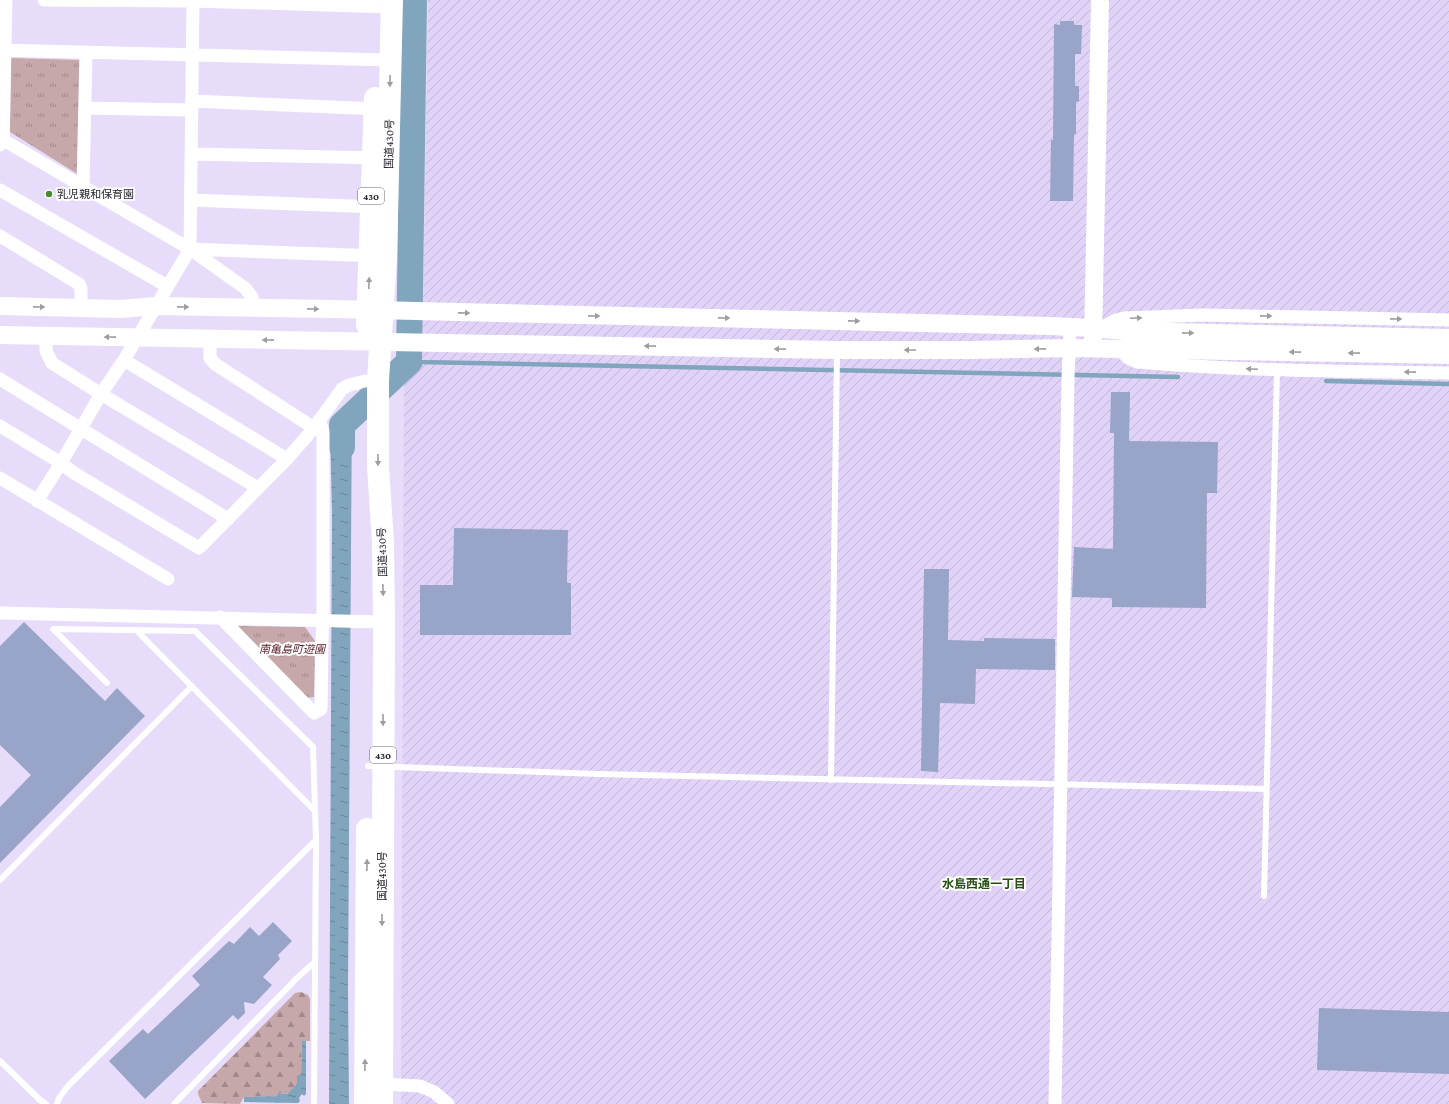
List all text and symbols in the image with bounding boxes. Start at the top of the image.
one-way arrow [387,75,393,88]
street label: 国道430号 [383,119,395,169]
place label: 乳児親和保育園 [57,188,134,200]
road number: 430 [358,188,384,204]
marker: 乳児親和保育園 [44,189,54,199]
one-way arrow [365,277,372,289]
one-way arrow [33,304,46,310]
one-way arrow [177,304,190,310]
one-way arrow [307,306,320,312]
one-way arrow [458,310,471,316]
one-way arrow [588,313,601,319]
one-way arrow [1260,313,1272,320]
one-way arrow [1130,314,1142,321]
one-way arrow [718,315,730,322]
one-way arrow [1390,316,1403,322]
one-way arrow [848,318,861,324]
one-way arrow [1182,330,1195,336]
one-way arrow [103,334,116,340]
one-way arrow [261,337,274,343]
one-way arrow [643,343,656,349]
one-way arrow [774,345,786,352]
one-way arrow [1033,346,1046,352]
one-way arrow [903,347,916,353]
one-way arrow [1289,349,1301,356]
one-way arrow [1347,350,1360,356]
one-way arrow [1245,366,1258,372]
one-way arrow [1403,369,1416,375]
one-way arrow [375,454,381,467]
street label: 国道430号 [375,527,389,577]
one-way arrow [380,584,386,597]
park label: 南亀島町遊園 [259,643,327,655]
one-way arrow [380,714,386,727]
road number: 430 [370,747,396,763]
street label: 国道430号 [376,851,388,901]
one-way arrow [364,858,370,871]
district label: 水島西通一丁目 [942,877,1026,891]
one-way arrow [379,914,385,927]
one-way arrow [362,1058,368,1071]

